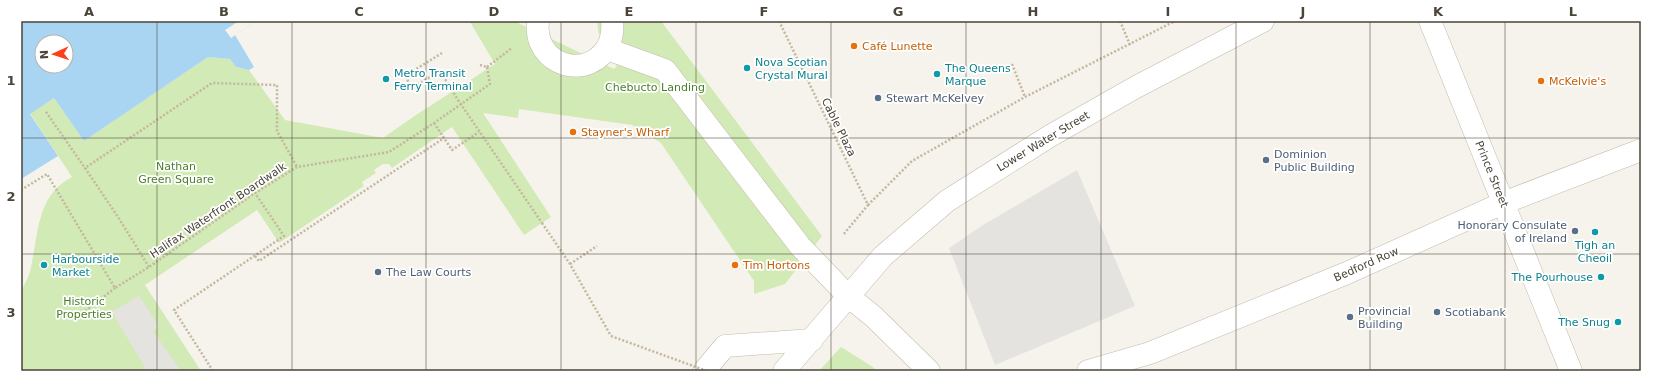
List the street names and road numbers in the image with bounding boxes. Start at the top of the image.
street label: Cable Plaza [819,96,858,159]
street label: Lower Water Street [995,108,1093,174]
street label: Prince Street [1472,139,1511,210]
street label: Halifax Waterfront Boardwalk [148,160,289,261]
street label: Bedford Row [1332,244,1401,285]

